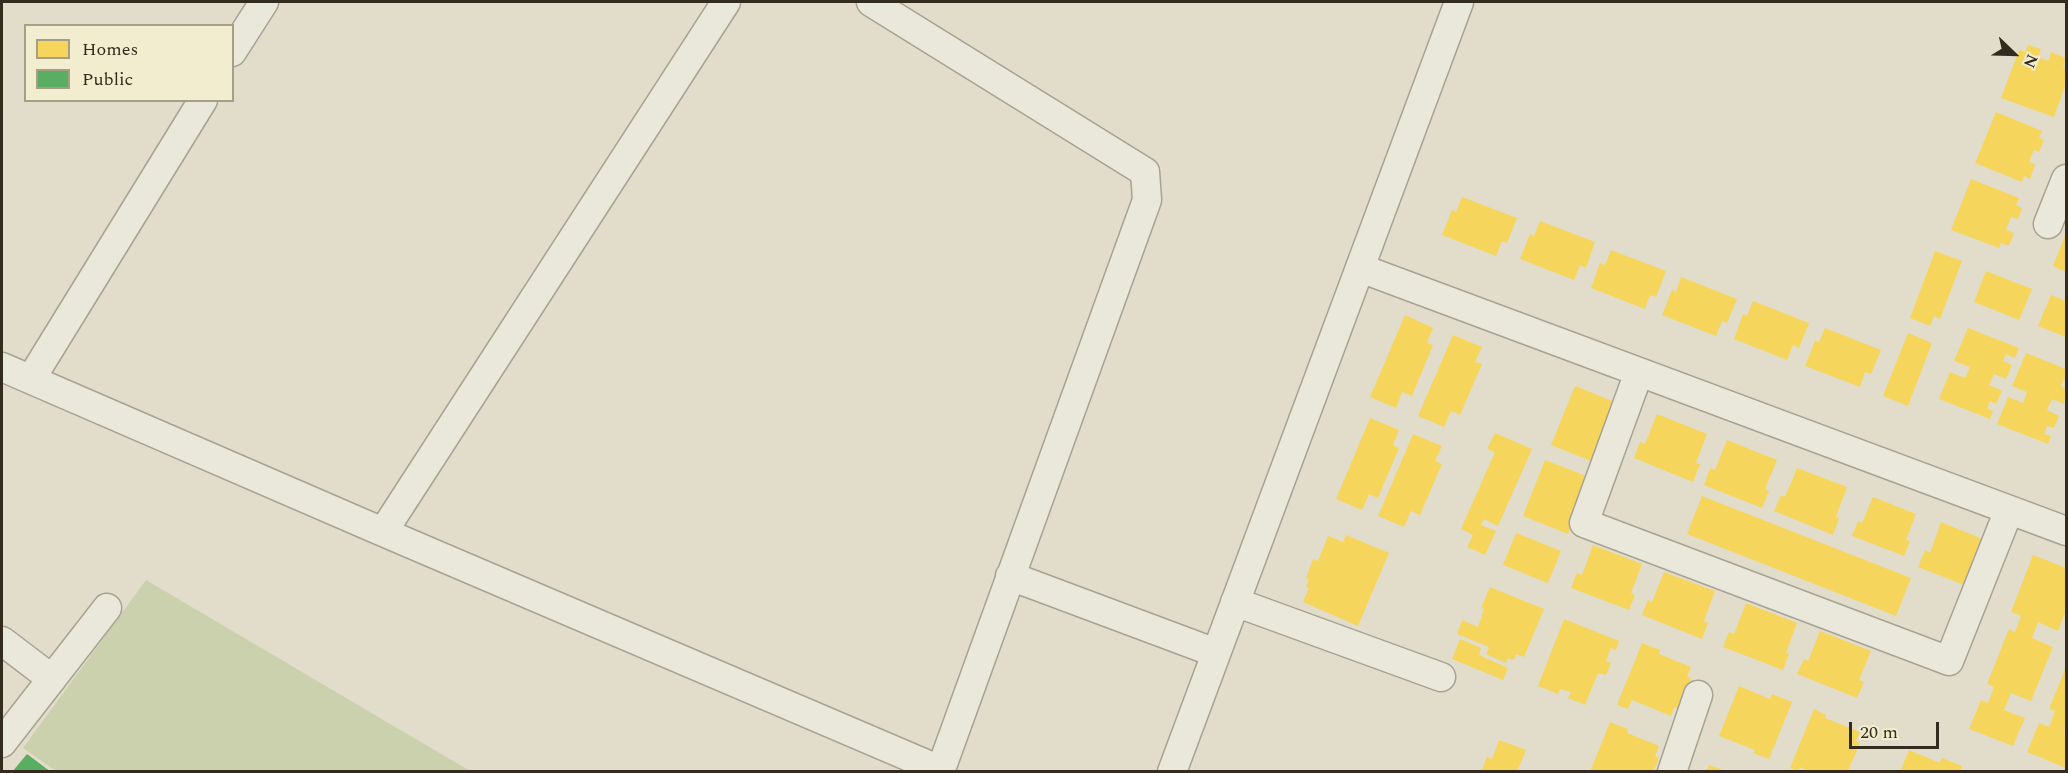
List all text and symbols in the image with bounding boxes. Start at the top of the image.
legend [24,24,234,102]
north arrow [1984,24,2044,84]
text: Homes [82,36,138,63]
text: N [2017,50,2044,72]
text: Public [82,66,133,93]
scale bar [1852,710,1942,748]
text: 20 m [1860,719,1898,746]

